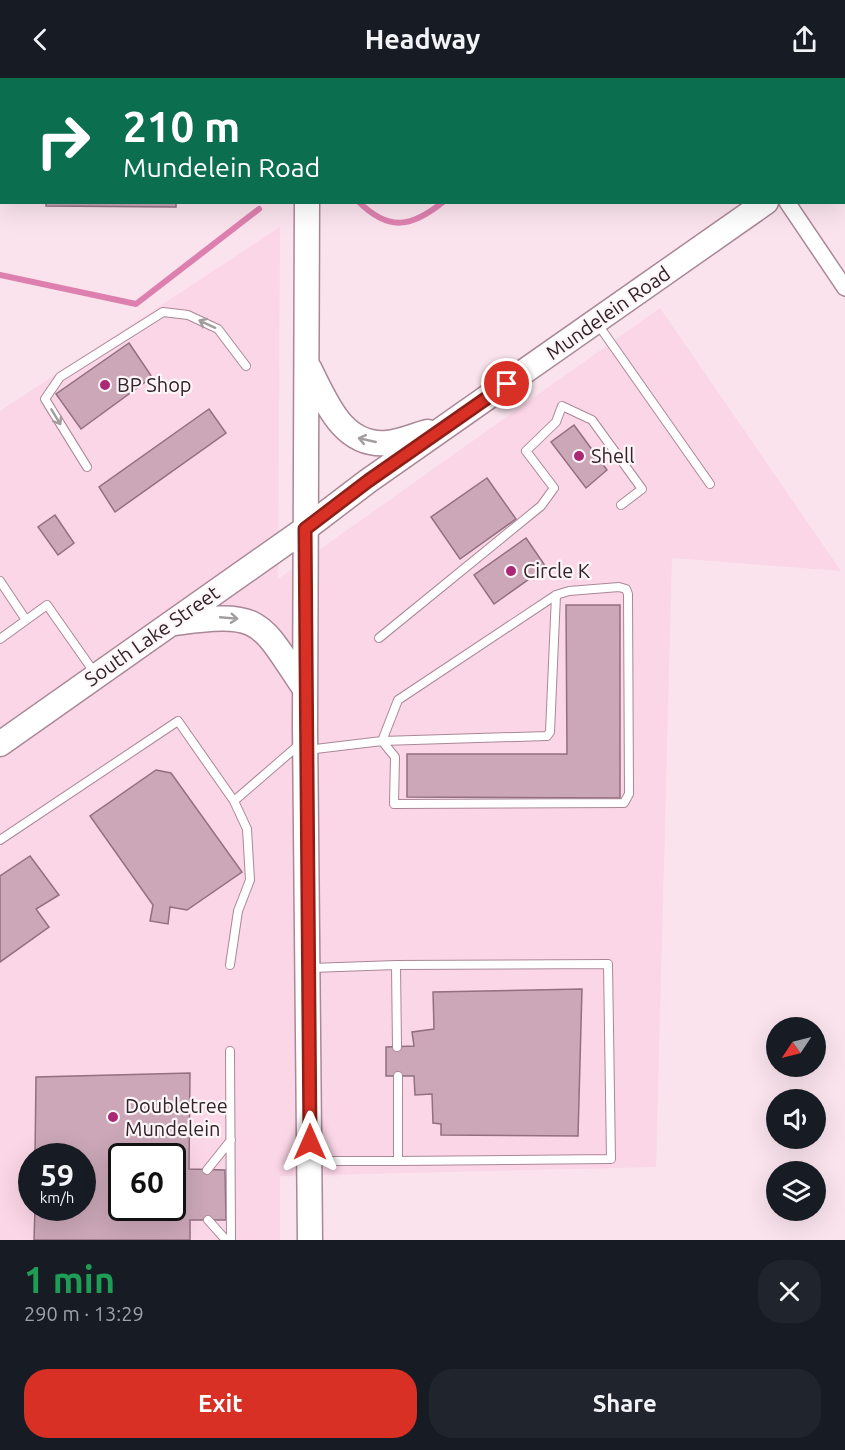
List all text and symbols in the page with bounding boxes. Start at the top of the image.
icon: back [24,23,57,56]
icon: share [788,23,821,56]
text: Headway [365,24,480,54]
icon: right [24,102,102,180]
text: 210 m [123,103,240,150]
text: Mundelein Road [123,152,320,182]
street label: Mundelein Road [541,261,674,364]
one-way arrow [199,317,217,329]
pin [481,358,532,409]
icon: arrive [490,367,523,400]
place label: BP Shop [117,373,192,396]
marker: BP Shop [98,378,112,392]
one-way arrow [50,408,62,425]
one-way arrow [358,433,377,445]
place label: Shell [591,444,634,467]
marker: Shell [572,449,586,463]
place label: Circle K [523,559,590,582]
marker: Circle K [504,564,518,578]
street label: South Lake Street [80,580,224,691]
one-way arrow [219,613,239,624]
north arrow [766,1017,826,1077]
map controls [766,1017,826,1221]
button: sound [766,1089,826,1149]
place label: Doubletree Mundelein [125,1094,228,1140]
marker: Doubletree Mundelein [106,1110,120,1124]
position arrow [278,1110,342,1174]
speed limit sign: 60 [108,1143,186,1221]
text: 59 [40,1158,74,1192]
button: layers [766,1161,826,1221]
text: km/h [40,1189,74,1206]
text: 1 min [24,1259,115,1300]
button: close [758,1260,821,1323]
text: 290 m · 13:29 [24,1302,144,1325]
button: Exit [24,1369,417,1438]
button: Share [429,1369,821,1438]

